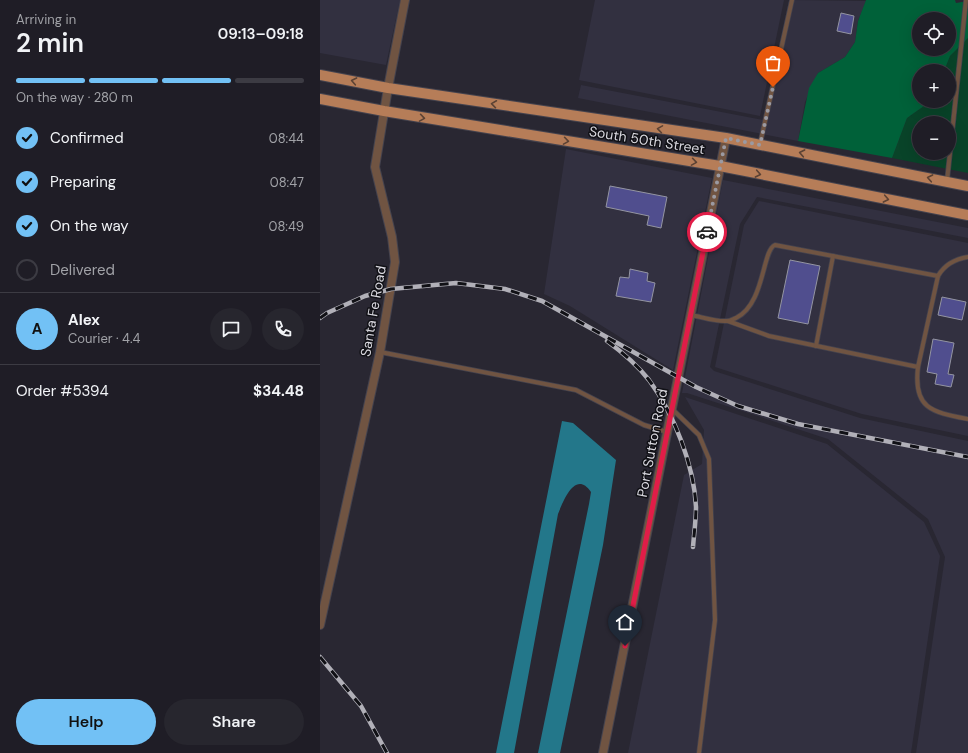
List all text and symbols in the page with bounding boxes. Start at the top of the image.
text: Arriving in [16,11,76,28]
map controls [912,12,956,160]
button: locate [912,12,956,56]
text: 09:13–09:18 [218,24,304,44]
text: 2 min [16,26,84,60]
pin [756,46,790,87]
icon: bag [762,52,784,74]
button: + [912,64,956,108]
one-way arrow [351,78,357,86]
text: On the way · 280 m [16,89,133,106]
one-way arrow [491,100,497,109]
one-way arrow [419,113,425,122]
button: − [912,116,956,160]
street label: South 50th Street [588,122,706,158]
one-way arrow [657,125,663,133]
icon: check [16,127,38,149]
text: Confirmed [50,128,124,148]
text: 08:44 [269,130,304,147]
one-way arrow [563,136,569,145]
one-way arrow [799,149,805,158]
one-way arrow [691,157,697,166]
one-way arrow [755,169,762,177]
icon: check [16,171,38,193]
text: Preparing [50,172,116,192]
text: 08:47 [270,174,304,191]
one-way arrow [927,174,933,183]
one-way arrow [883,194,889,202]
courier [687,212,727,252]
icon: check [16,215,38,237]
text: On the way [50,216,129,236]
text: 08:49 [269,218,304,235]
icon: car [696,221,718,243]
text: Delivered [50,260,115,280]
street label: Santa Fe Road [356,264,390,358]
button: chat [210,308,252,350]
button: phone [262,308,304,350]
text: Alex [68,310,100,330]
text: A [32,319,42,339]
text: Courier · 4.4 [68,330,140,347]
text: Order #5394 [16,381,109,401]
text: $34.48 [253,381,304,401]
street label: Port Sutton Road [633,387,671,499]
pin [608,605,642,646]
icon: home [614,611,636,633]
button: Help [16,699,156,745]
button: Share [164,699,304,745]

